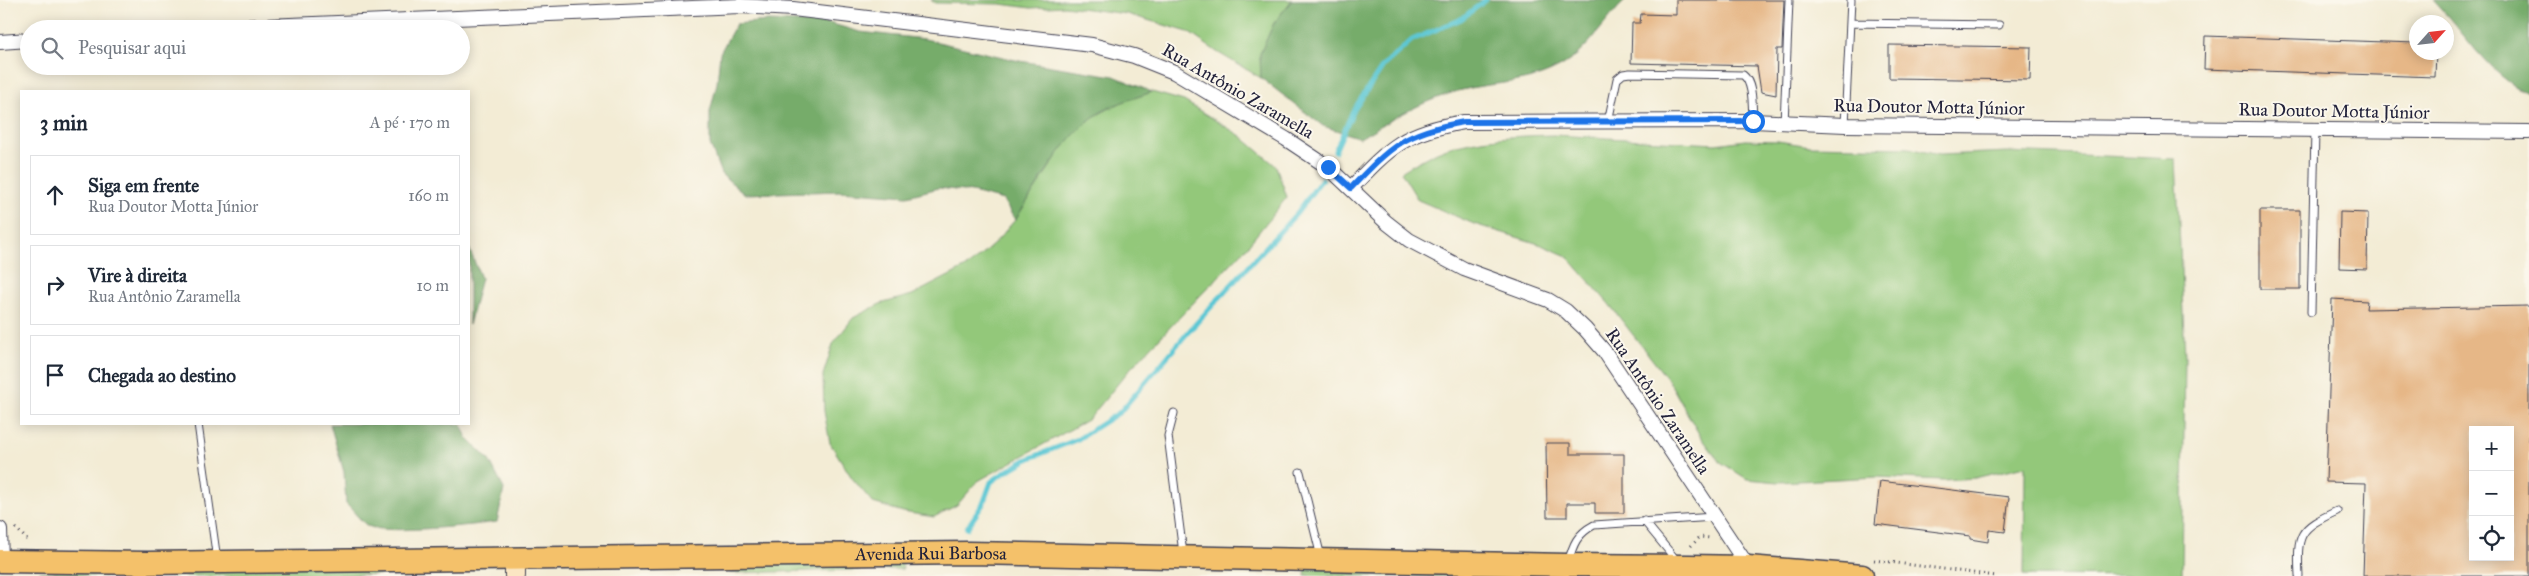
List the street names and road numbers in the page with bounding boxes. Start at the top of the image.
street label: Rua Antônio Zaramella [1158,39,1318,144]
street label: Rua Doutor Motta Júnior [1833,94,2025,121]
street label: Rua Doutor Motta Júnior [2238,98,2430,125]
street label: Rua Antônio Zaramella [1601,324,1715,479]
street label: Avenida Rui Barbosa [854,542,1007,565]

